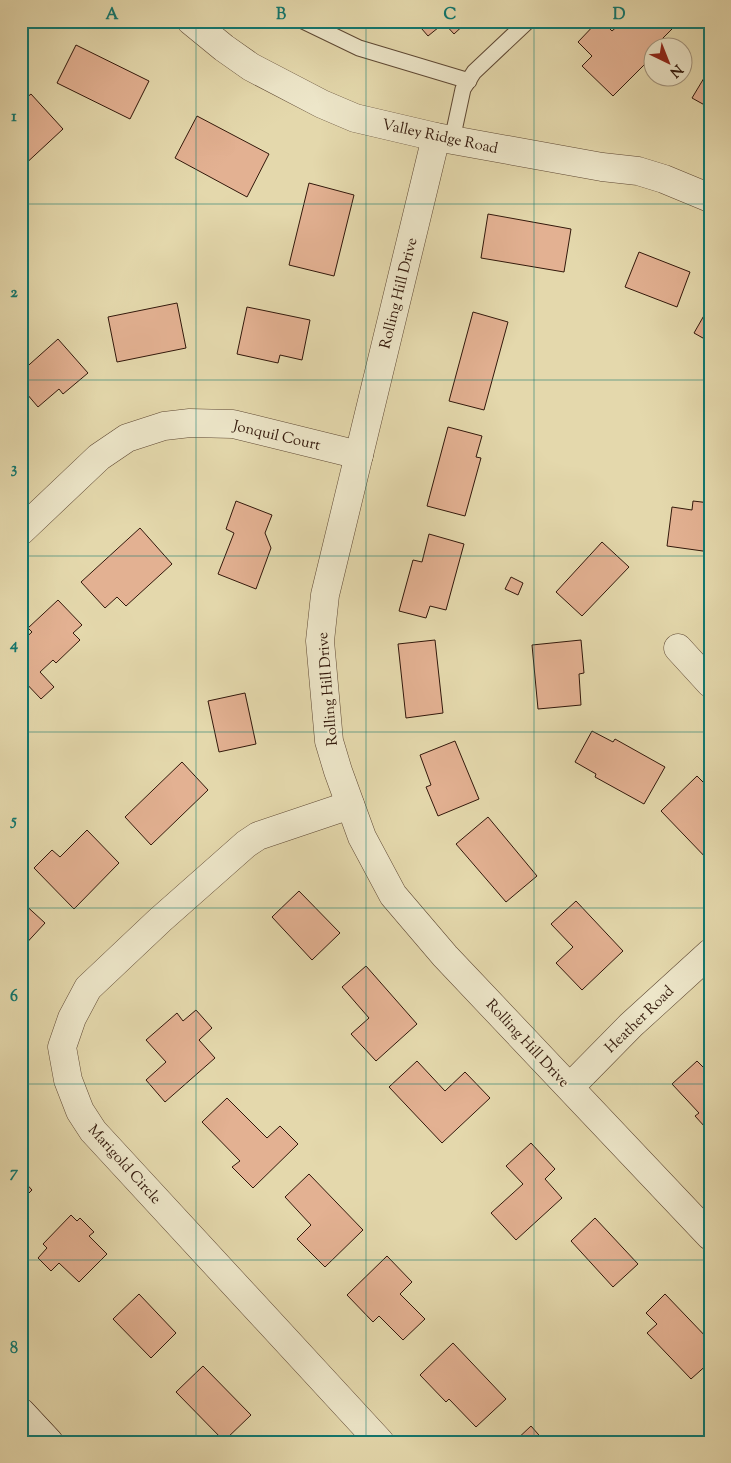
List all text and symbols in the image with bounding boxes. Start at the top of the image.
text: A [106,4,119,27]
text: B [276,4,286,27]
text: C [444,4,457,27]
text: D [613,4,626,27]
north arrow [644,38,694,88]
text: N [665,59,686,81]
text: 1 [11,106,17,129]
street label: Valley Ridge Road [380,115,500,160]
street label: Rolling Hill Drive [375,235,423,351]
text: 2 [10,282,18,305]
street label: Jonquil Court [230,416,322,457]
text: 3 [11,458,18,481]
street label: Rolling Hill Drive [313,631,344,747]
text: 4 [9,634,18,657]
text: 5 [9,810,17,833]
street label: Heather Road [601,981,680,1059]
text: 6 [10,986,18,1009]
street label: Rolling Hill Drive [480,995,573,1093]
street label: Marigold Circle [82,1121,165,1209]
text: 7 [10,1162,19,1185]
text: 8 [10,1338,18,1361]

